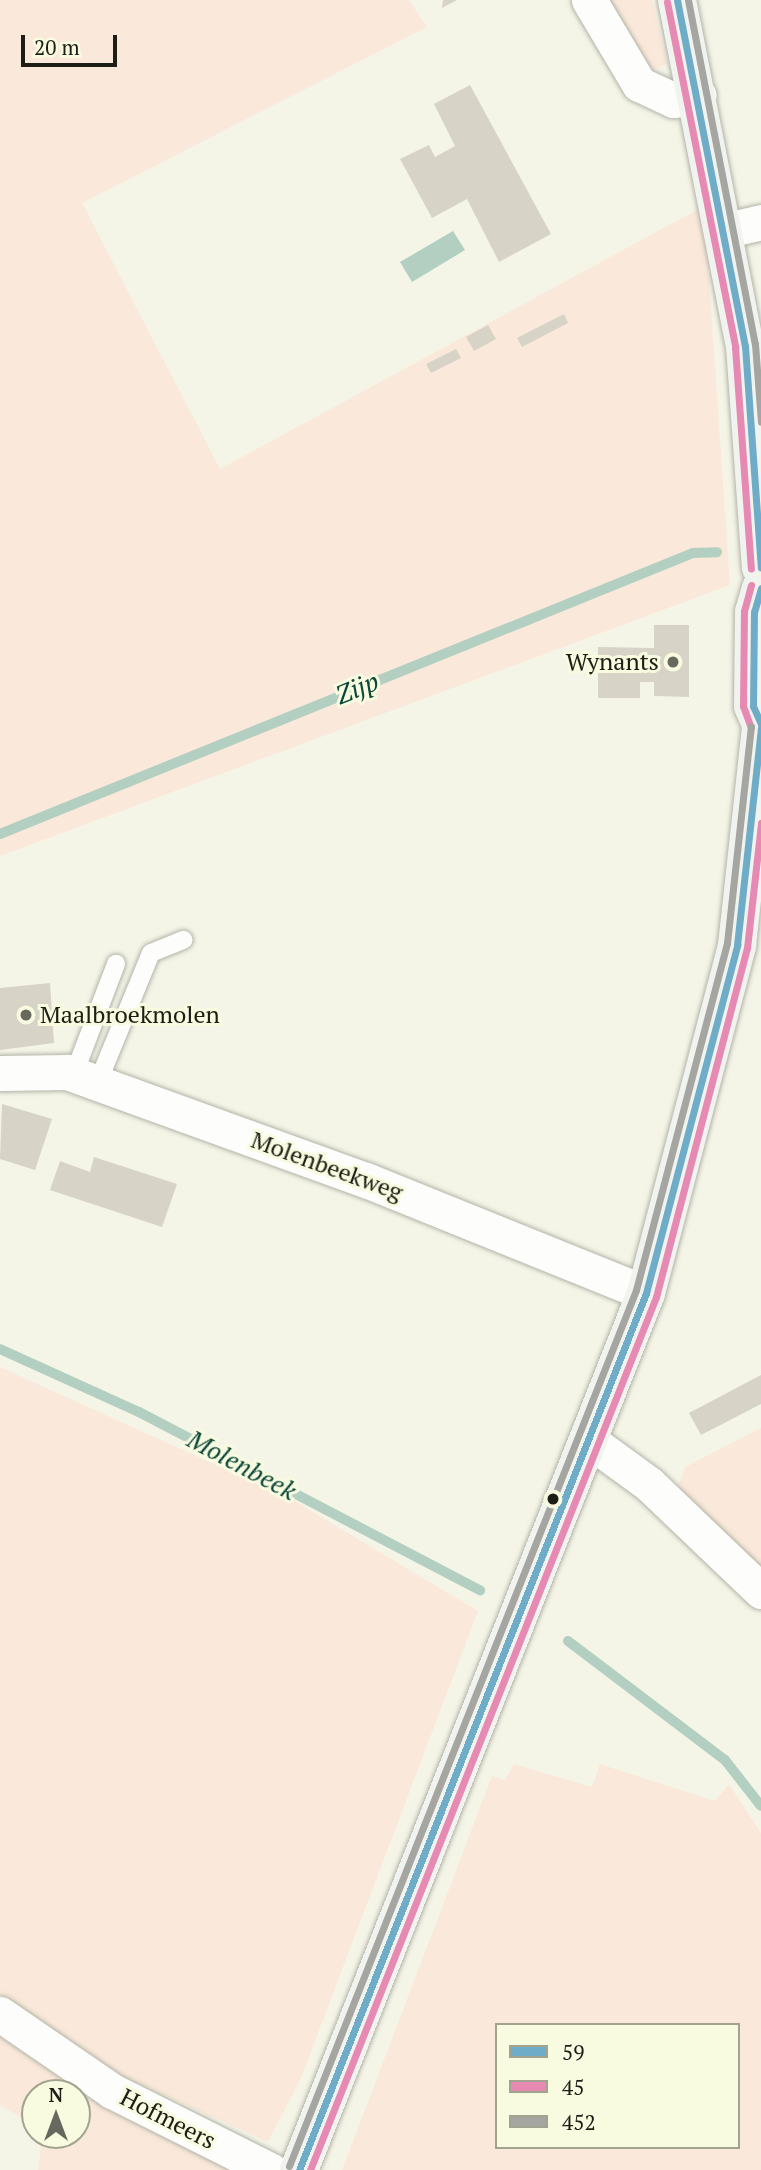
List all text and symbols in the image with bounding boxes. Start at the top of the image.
scale bar [24,21,121,65]
text: 20 m [34,33,80,61]
place label: Wynants [566,648,659,676]
marker: Wynants [665,654,681,670]
water label: Zijp [331,665,383,711]
place label: Maalbroekmolen [40,1001,220,1029]
marker: Maalbroekmolen [18,1007,34,1023]
street label: Molenbeekweg [247,1125,407,1207]
water label: Molenbeek [182,1423,302,1507]
unlabelled marker [546,1492,560,1506]
legend [495,2023,740,2149]
text: 59 [562,2038,584,2066]
text: 45 [562,2073,584,2101]
north arrow [21,2079,91,2149]
text: N [49,2082,63,2107]
street label: Hofmeers [115,2083,221,2155]
text: 452 [562,2108,596,2136]

